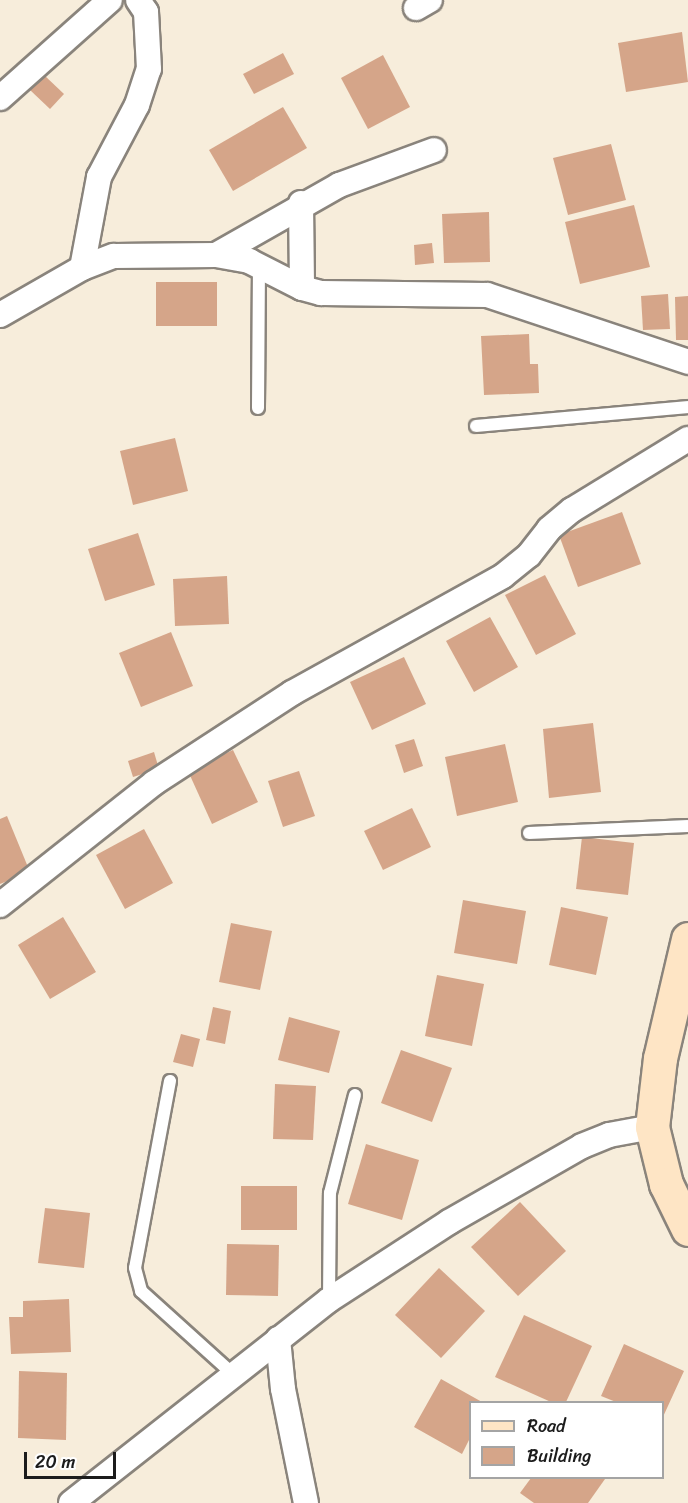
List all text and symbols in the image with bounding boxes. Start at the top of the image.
legend [469,1401,664,1479]
text: Road [527,1410,566,1442]
scale bar [27,1440,118,1478]
text: Building [527,1440,591,1472]
text: 20 m [35,1446,75,1478]

